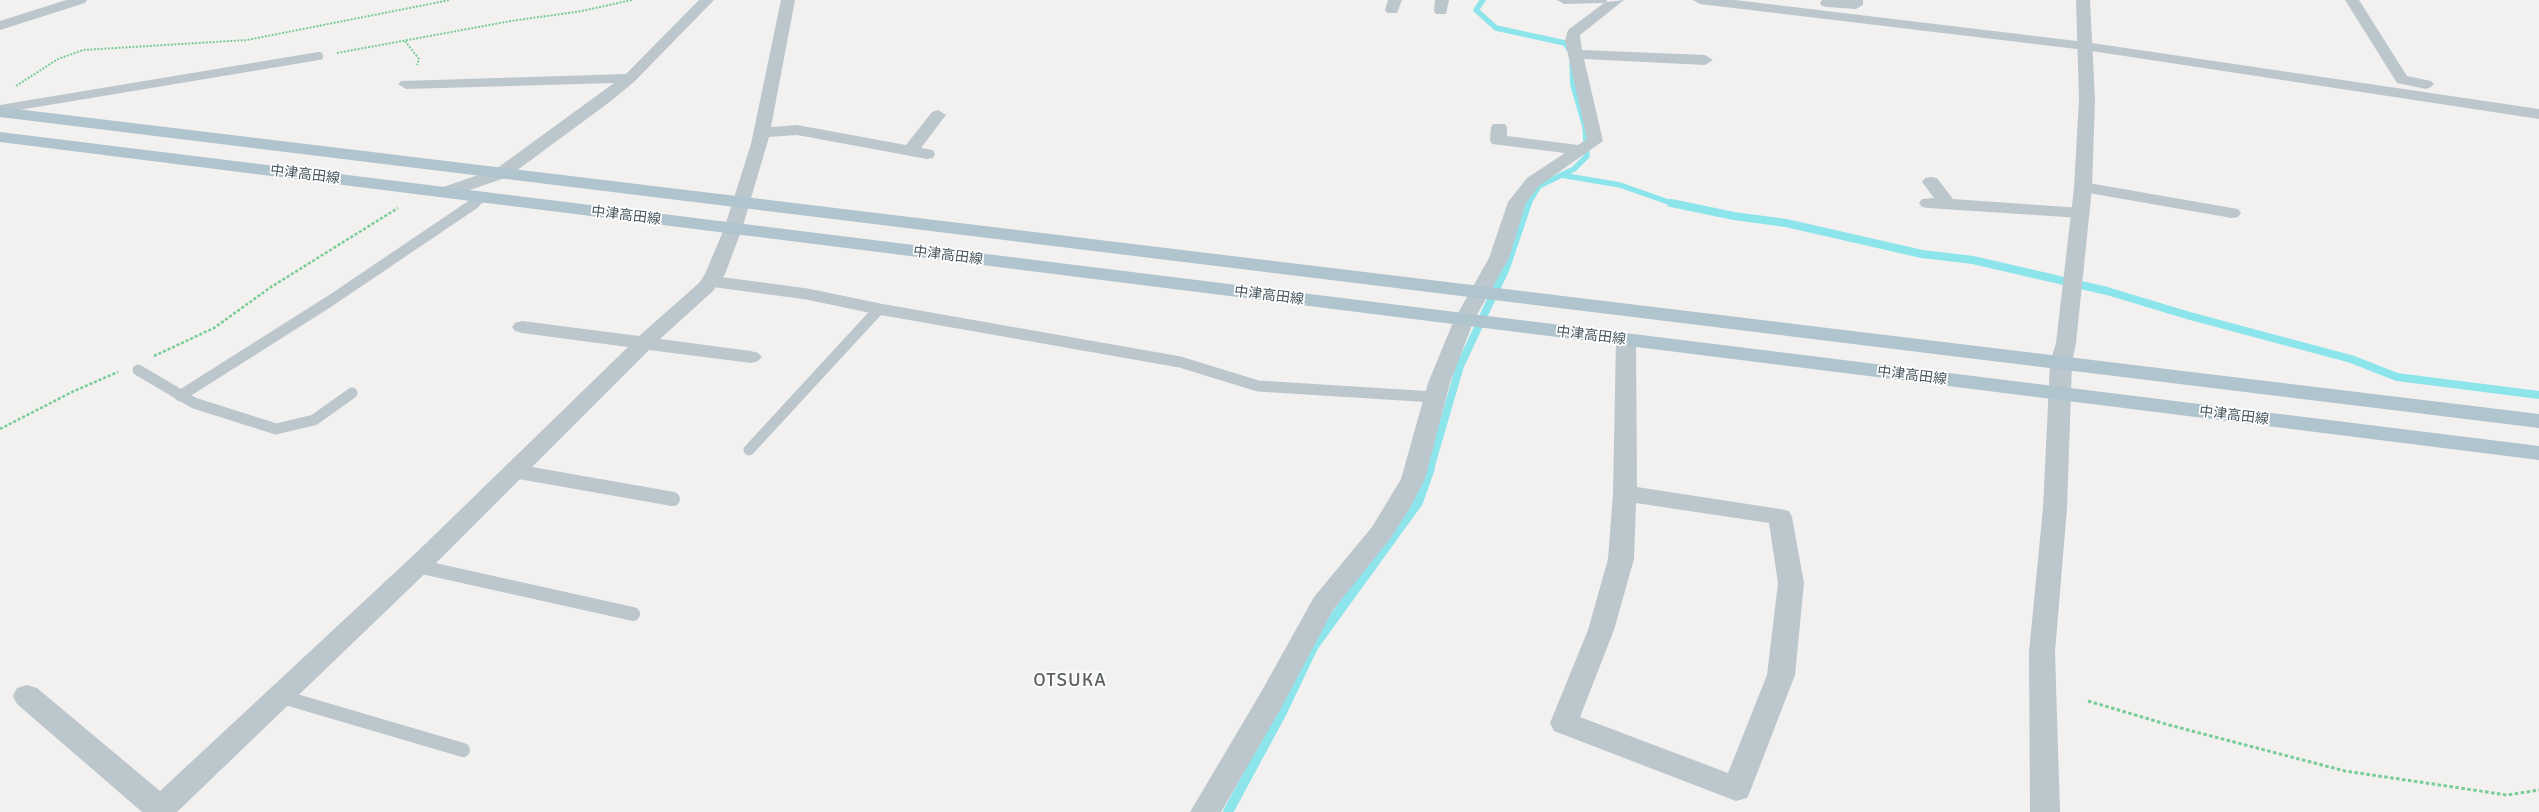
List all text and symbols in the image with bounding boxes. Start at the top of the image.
street label: 中津高田線 [269,162,341,188]
street label: 中津高田線 [590,203,662,229]
street label: 中津高田線 [912,243,984,269]
street label: 中津高田線 [1233,283,1305,309]
street label: 中津高田線 [1555,323,1627,349]
street label: 中津高田線 [1876,363,1948,389]
street label: 中津高田線 [2198,403,2270,429]
district label: OTSUKA [1033,670,1107,692]

